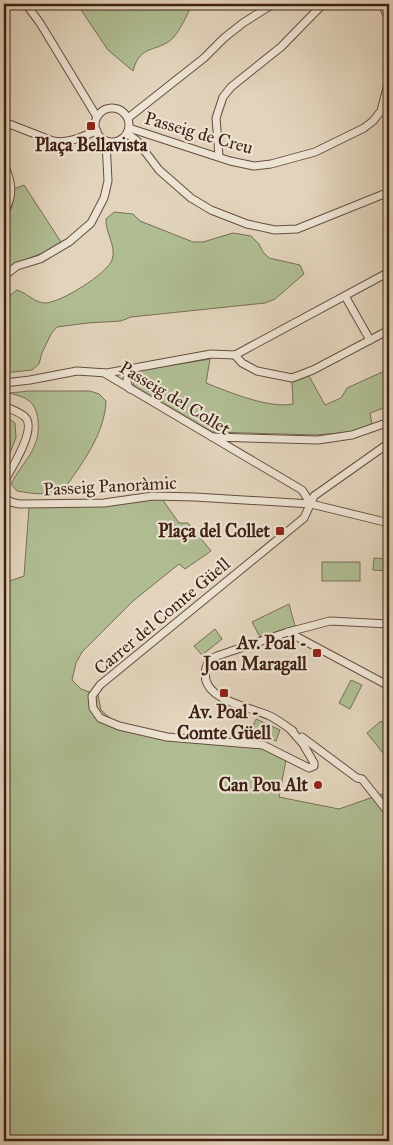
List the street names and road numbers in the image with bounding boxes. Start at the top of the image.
street label: Passeig de Creu [142,107,256,160]
street label: Passeig del Collet [115,356,235,441]
street label: Passeig Panoràmic [43,471,178,501]
street label: Carrer del Comte Güell [89,553,235,679]

